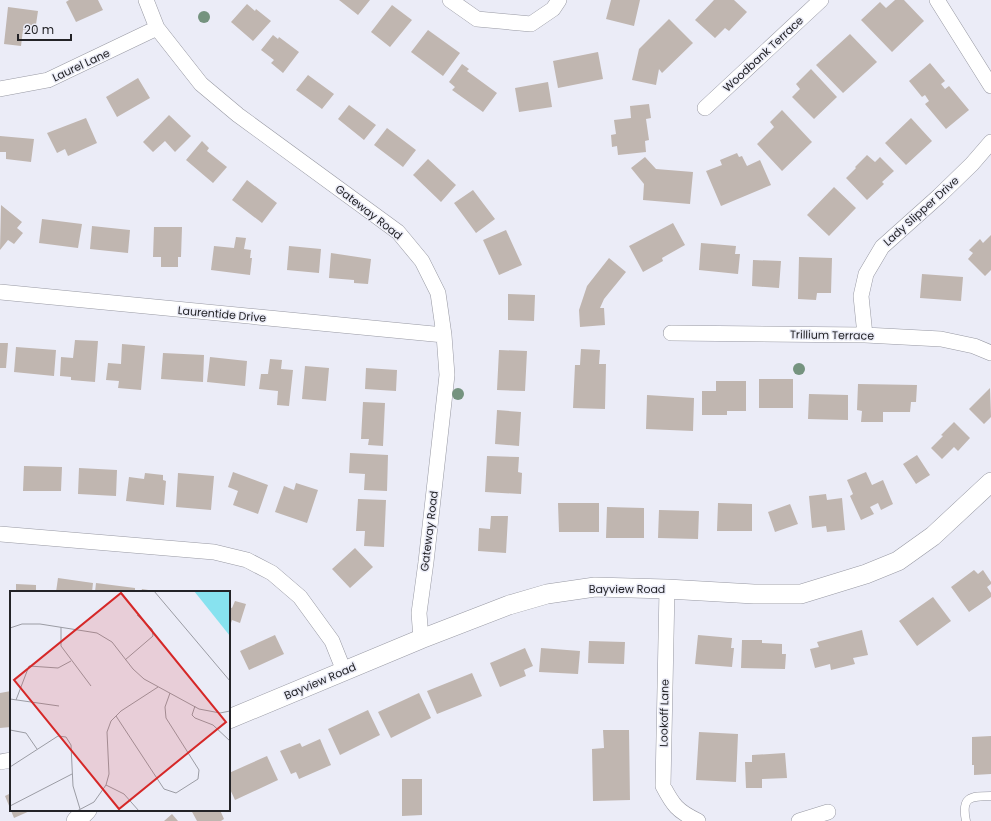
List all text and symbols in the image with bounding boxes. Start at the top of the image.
street label: Woodbank Terrace [719,12,807,96]
scale bar [18,16,71,42]
text: 20 m [24,21,54,38]
street label: Laurel Lane [50,45,113,85]
street label: Lady Slipper Drive [880,173,963,249]
street label: Gateway Road [332,181,406,243]
street label: Laurentide Drive [177,302,267,326]
street label: Trillium Terrace [790,326,874,344]
street label: Gateway Road [416,490,442,572]
street label: Bayview Road [589,581,665,597]
inset map [10,591,230,811]
street label: Bayview Road [282,659,358,703]
street label: Lookoff Lane [655,679,673,747]

